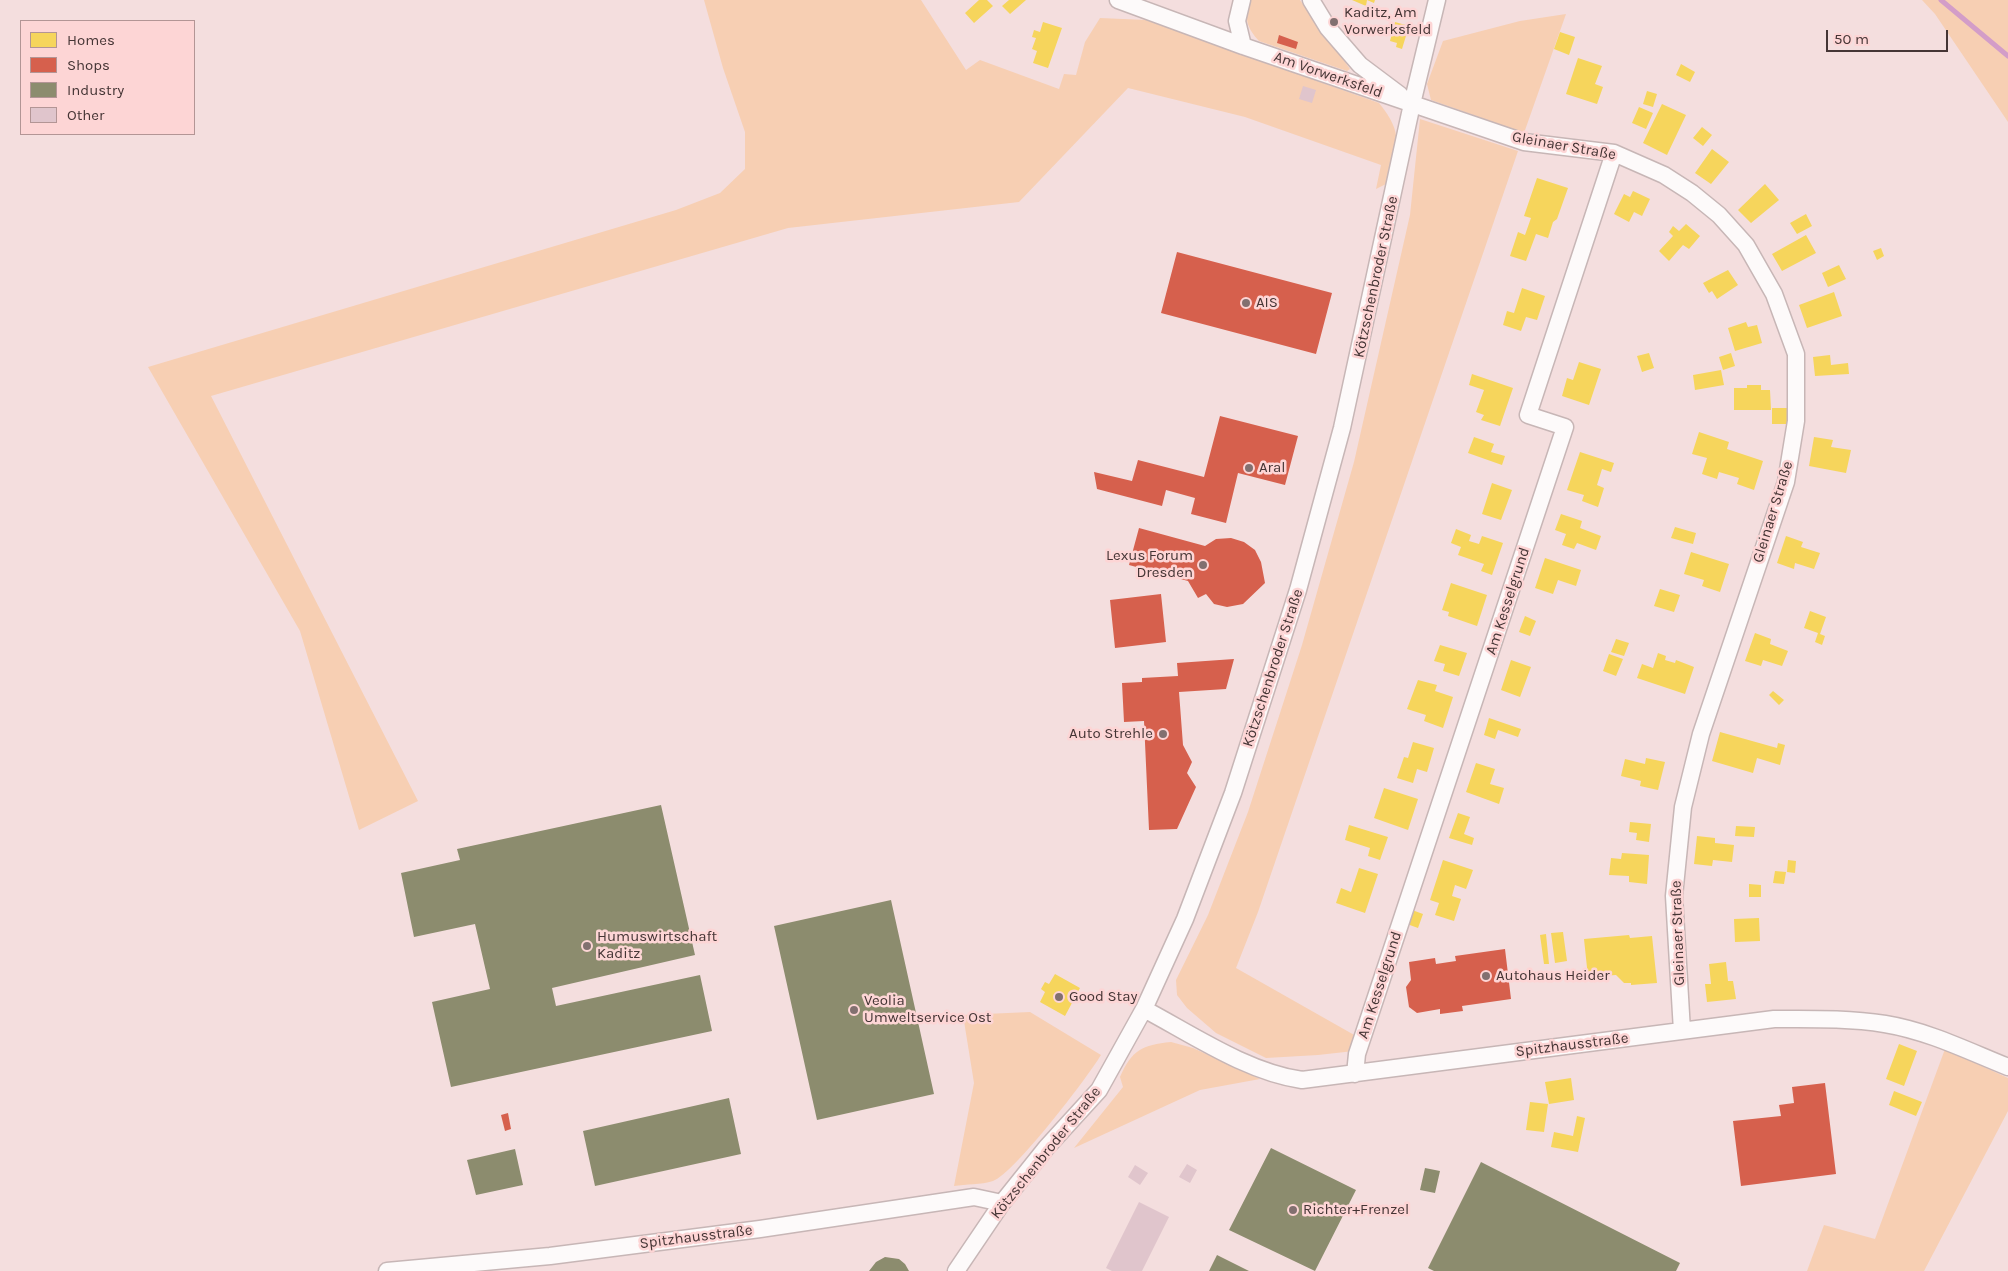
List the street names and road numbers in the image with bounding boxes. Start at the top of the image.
street label: Am Vorwerksfeld [1271,48,1385,102]
street label: Gleinaer Straße [1511,128,1617,164]
street label: Kötzschenbroder Straße [1350,194,1402,360]
street label: Gleinaer Straße [1749,459,1797,565]
street label: Am Kesselgrund [1482,545,1534,657]
street label: Kötzschenbroder Straße [1239,587,1307,749]
street label: Gleinaer Straße [1667,880,1689,986]
street label: Am Kesselgrund [1354,929,1406,1041]
street label: Spitzhausstraße [1515,1029,1629,1061]
street label: Kötzschenbroder Straße [987,1083,1105,1223]
street label: Spitzhausstraße [639,1221,753,1253]

